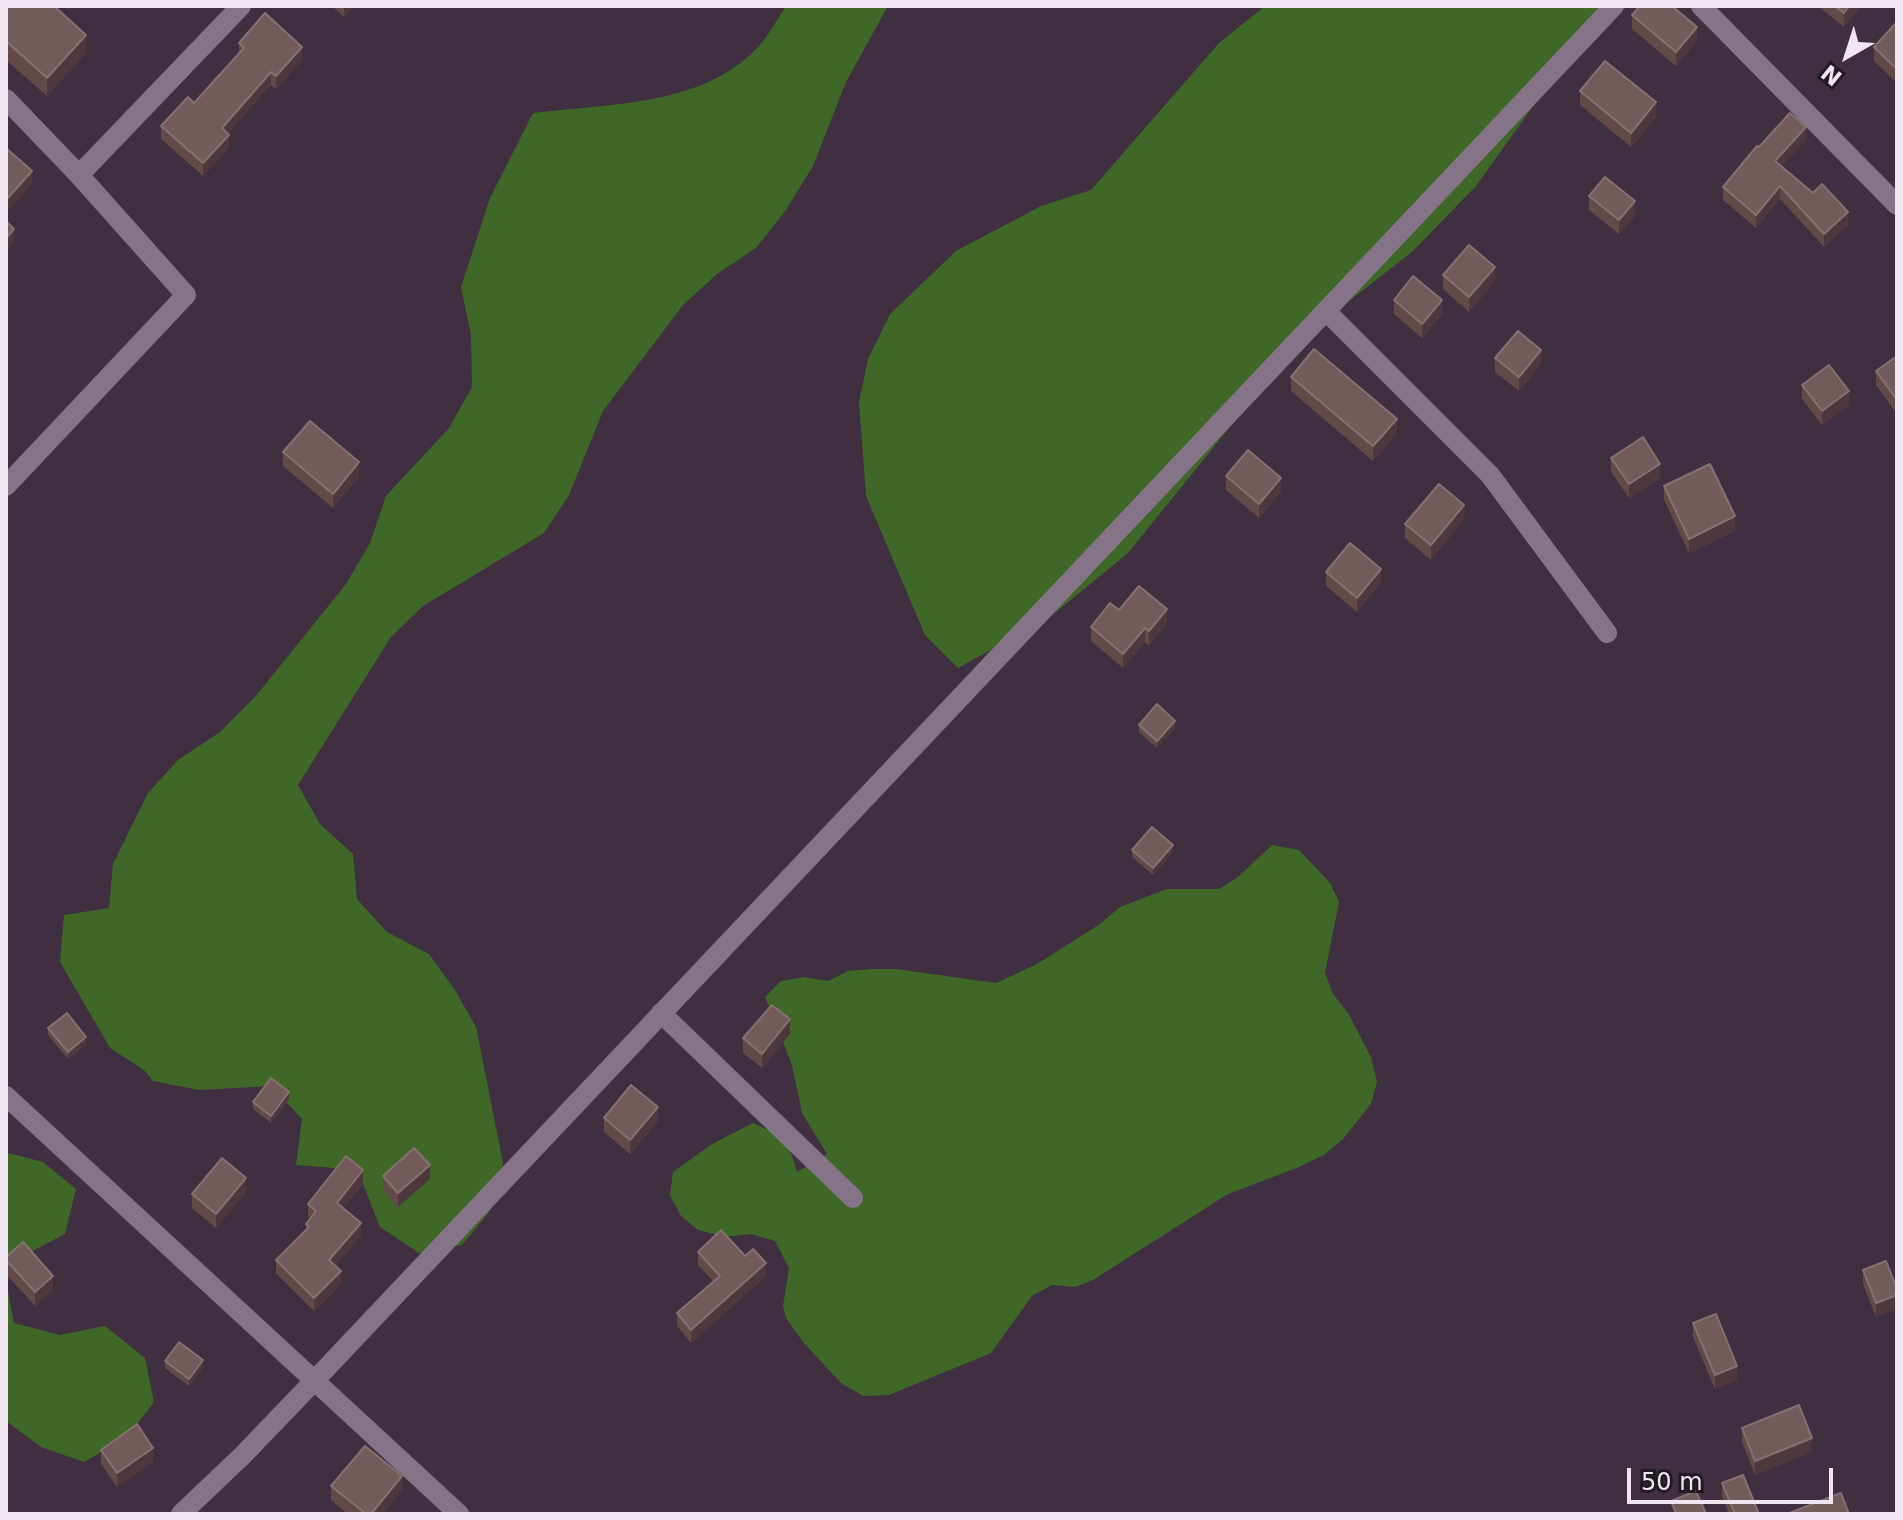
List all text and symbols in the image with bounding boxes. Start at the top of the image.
north arrow [1807,16,1887,96]
text: N [1817,60,1847,91]
scale bar [1631,1452,1837,1502]
text: 50 m [1641,1468,1703,1496]

